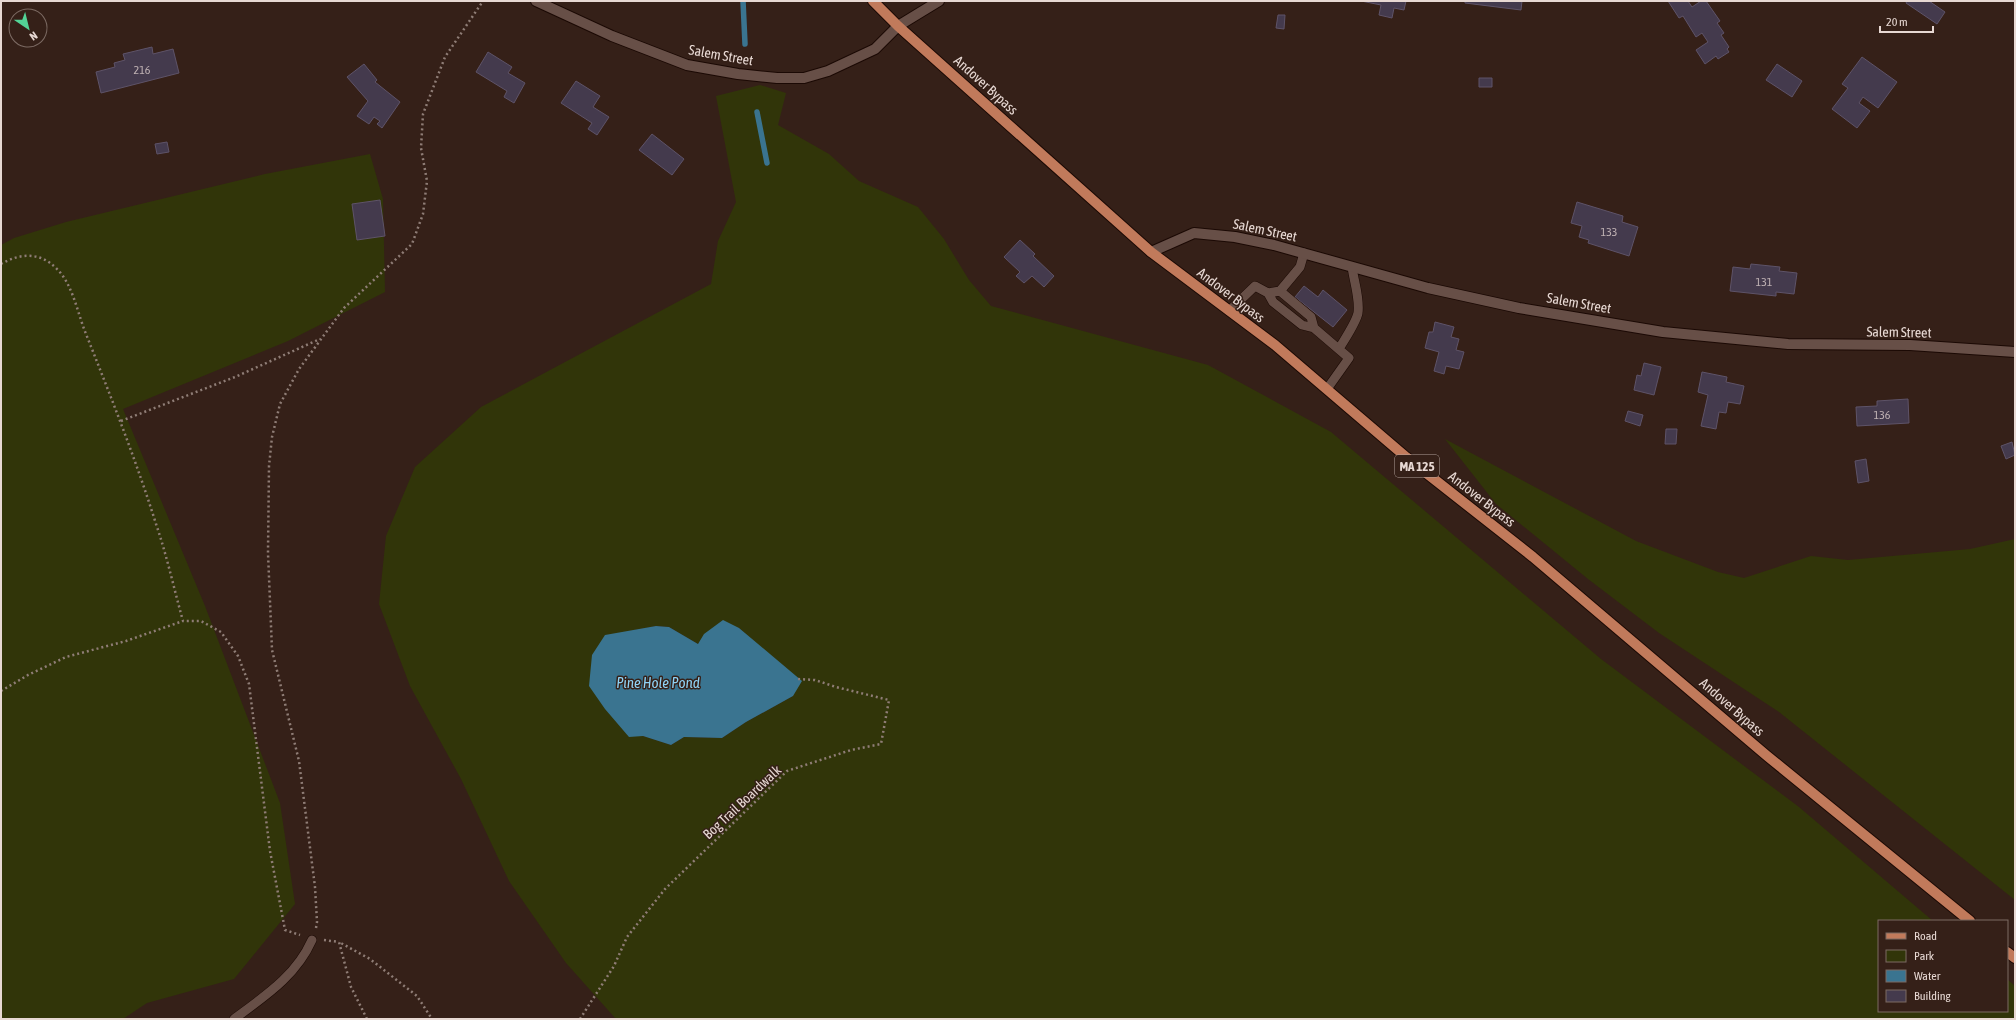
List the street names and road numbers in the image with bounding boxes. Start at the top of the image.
street label: Salem Street [688,41,754,69]
street label: Andover Bypass [951,52,1021,118]
street label: Salem Street [1232,215,1298,245]
street label: Andover Bypass [1194,264,1268,326]
street label: Salem Street [1546,289,1612,317]
street label: Salem Street [1866,323,1932,341]
road number: MA 125 [1395,455,1439,477]
street label: Andover Bypass [1445,468,1519,530]
street label: Andover Bypass [1696,675,1768,739]
street label: Bog Trail Boardwalk [700,762,784,842]

